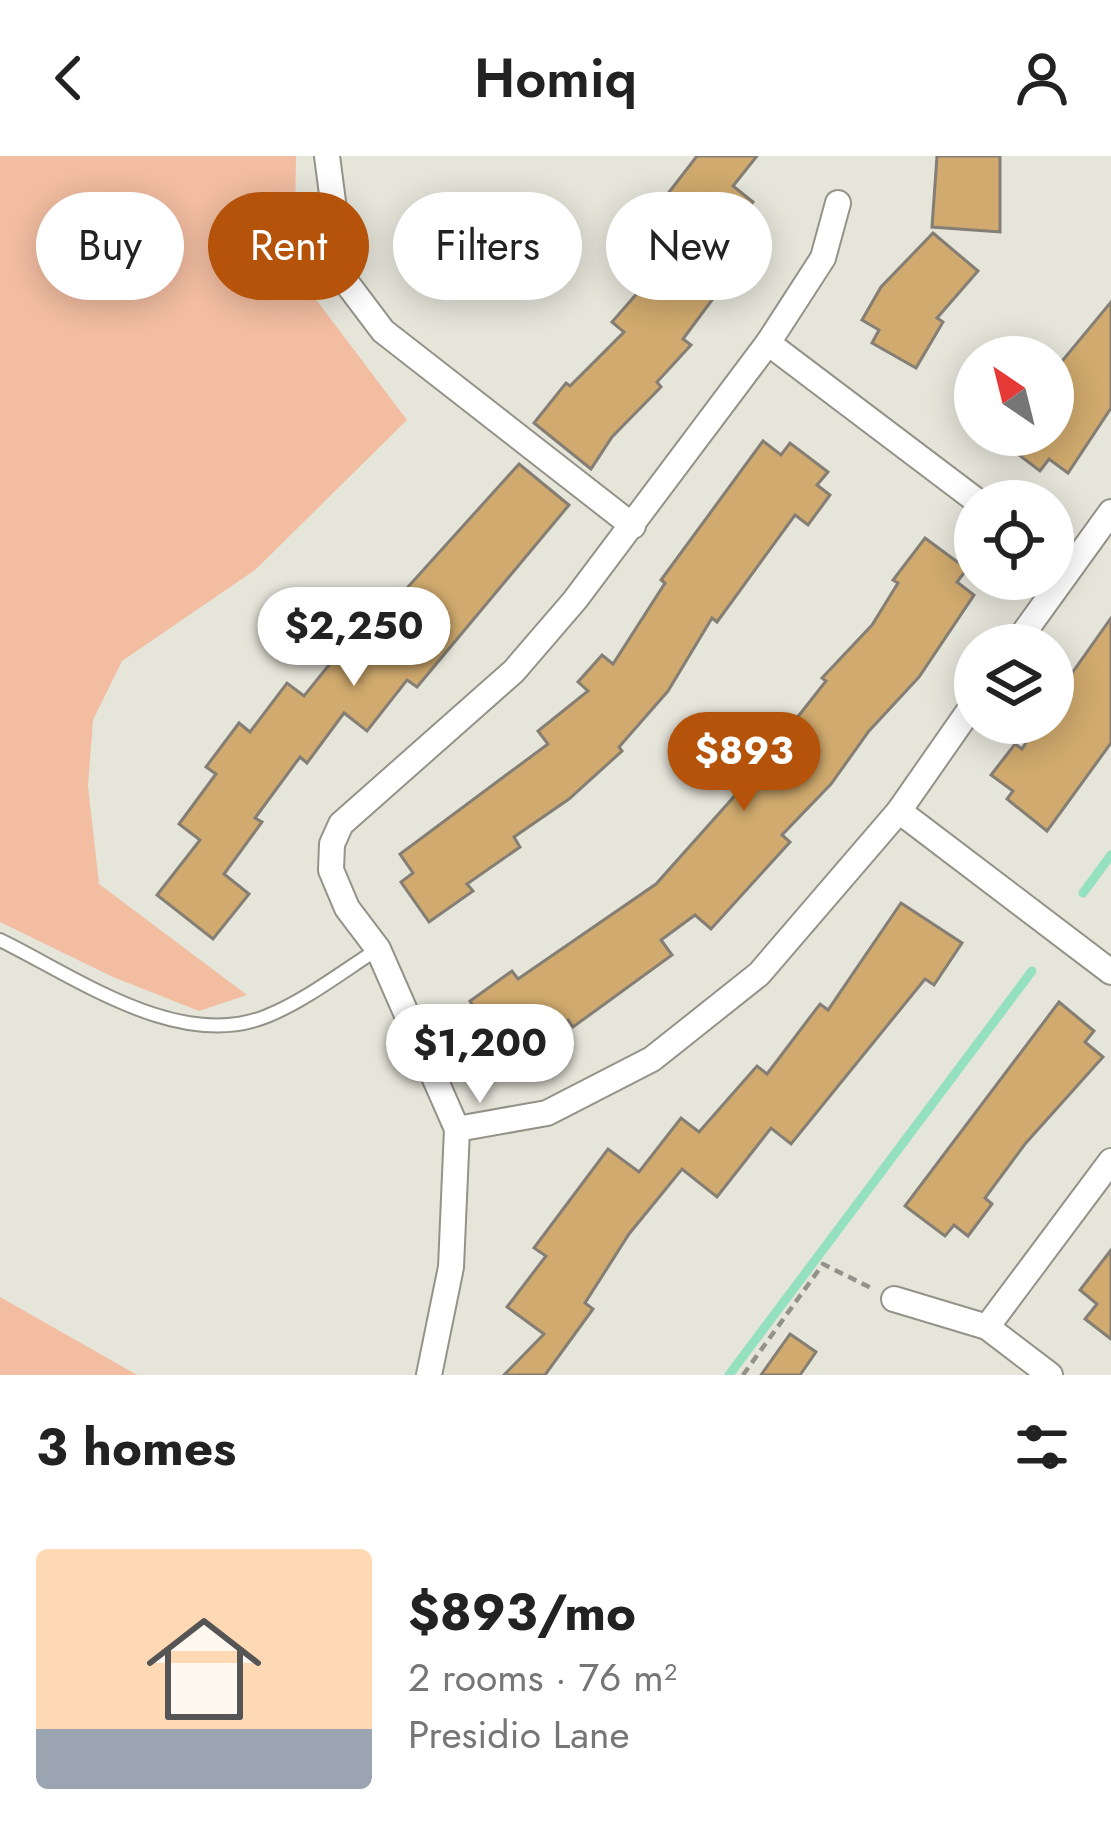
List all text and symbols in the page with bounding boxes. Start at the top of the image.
text: Homiq [474,39,637,117]
icon: back [36,45,102,111]
icon: person [1009,45,1075,111]
chip: Buy [36,192,184,300]
chip: Rent [208,192,369,300]
chip: Filters [393,192,582,300]
chip: New [606,192,772,300]
north arrow [954,336,1074,456]
map controls [954,336,1074,744]
button: locate [954,480,1074,600]
pin: $2,250 [256,587,452,689]
text: $2,250 [284,597,424,654]
button: layers [954,624,1074,744]
pin: $893 [673,712,815,814]
text: $893 [694,722,794,779]
pin: $1,200 [382,1004,578,1106]
text: $1,200 [413,1014,547,1071]
text: 3 homes [36,1410,236,1484]
icon: filters [1009,1414,1075,1480]
text: $893/mo [408,1575,636,1649]
icon: home [132,1597,276,1741]
text: 2 rooms · 76 m² [408,1649,677,1706]
text: Presidio Lane [408,1706,630,1763]

